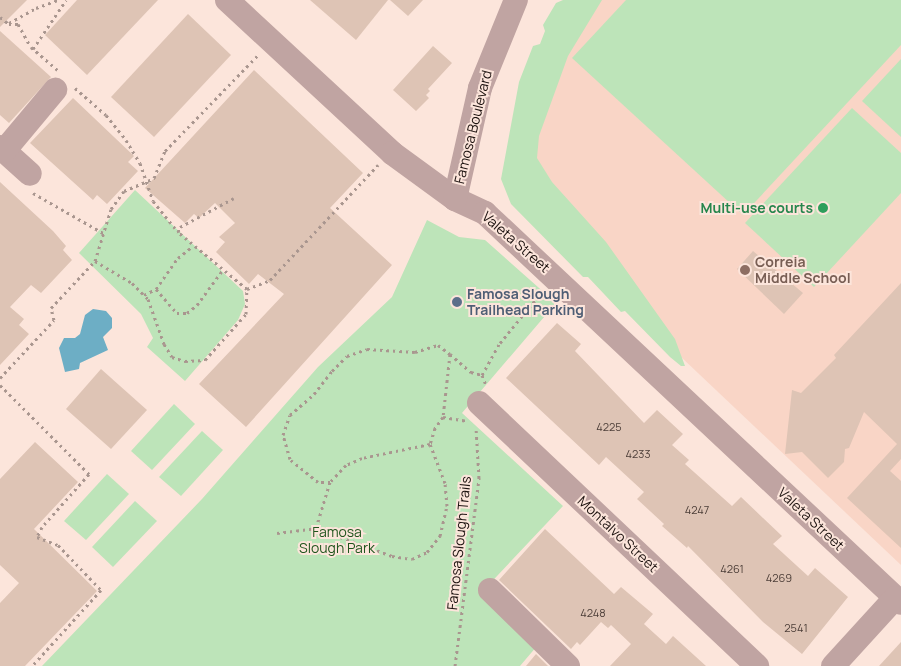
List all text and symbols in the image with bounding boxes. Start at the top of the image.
street label: Famosa Boulevard [451,68,495,186]
place label: Multi-use courts [700,200,813,216]
marker: Multi-use courts [817,202,829,214]
street label: Valeta Street [479,208,553,276]
place label: Correia Middle School [755,254,851,286]
marker: Correia Middle School [739,264,751,276]
place label: Famosa Slough Trailhead Parking [467,286,584,318]
marker: Famosa Slough Trailhead Parking [451,296,463,308]
house number: 4225 [596,420,622,434]
house number: 4233 [626,447,650,461]
street label: Famosa Slough Trails [444,475,474,611]
street label: Valeta Street [774,484,848,554]
street label: Montalvo Street [574,492,662,576]
house number: 4247 [685,503,709,517]
park label: Famosa Slough Park [299,524,375,556]
house number: 4261 [720,562,744,576]
house number: 4269 [766,571,792,585]
house number: 4248 [580,606,606,620]
house number: 2541 [784,621,808,635]

